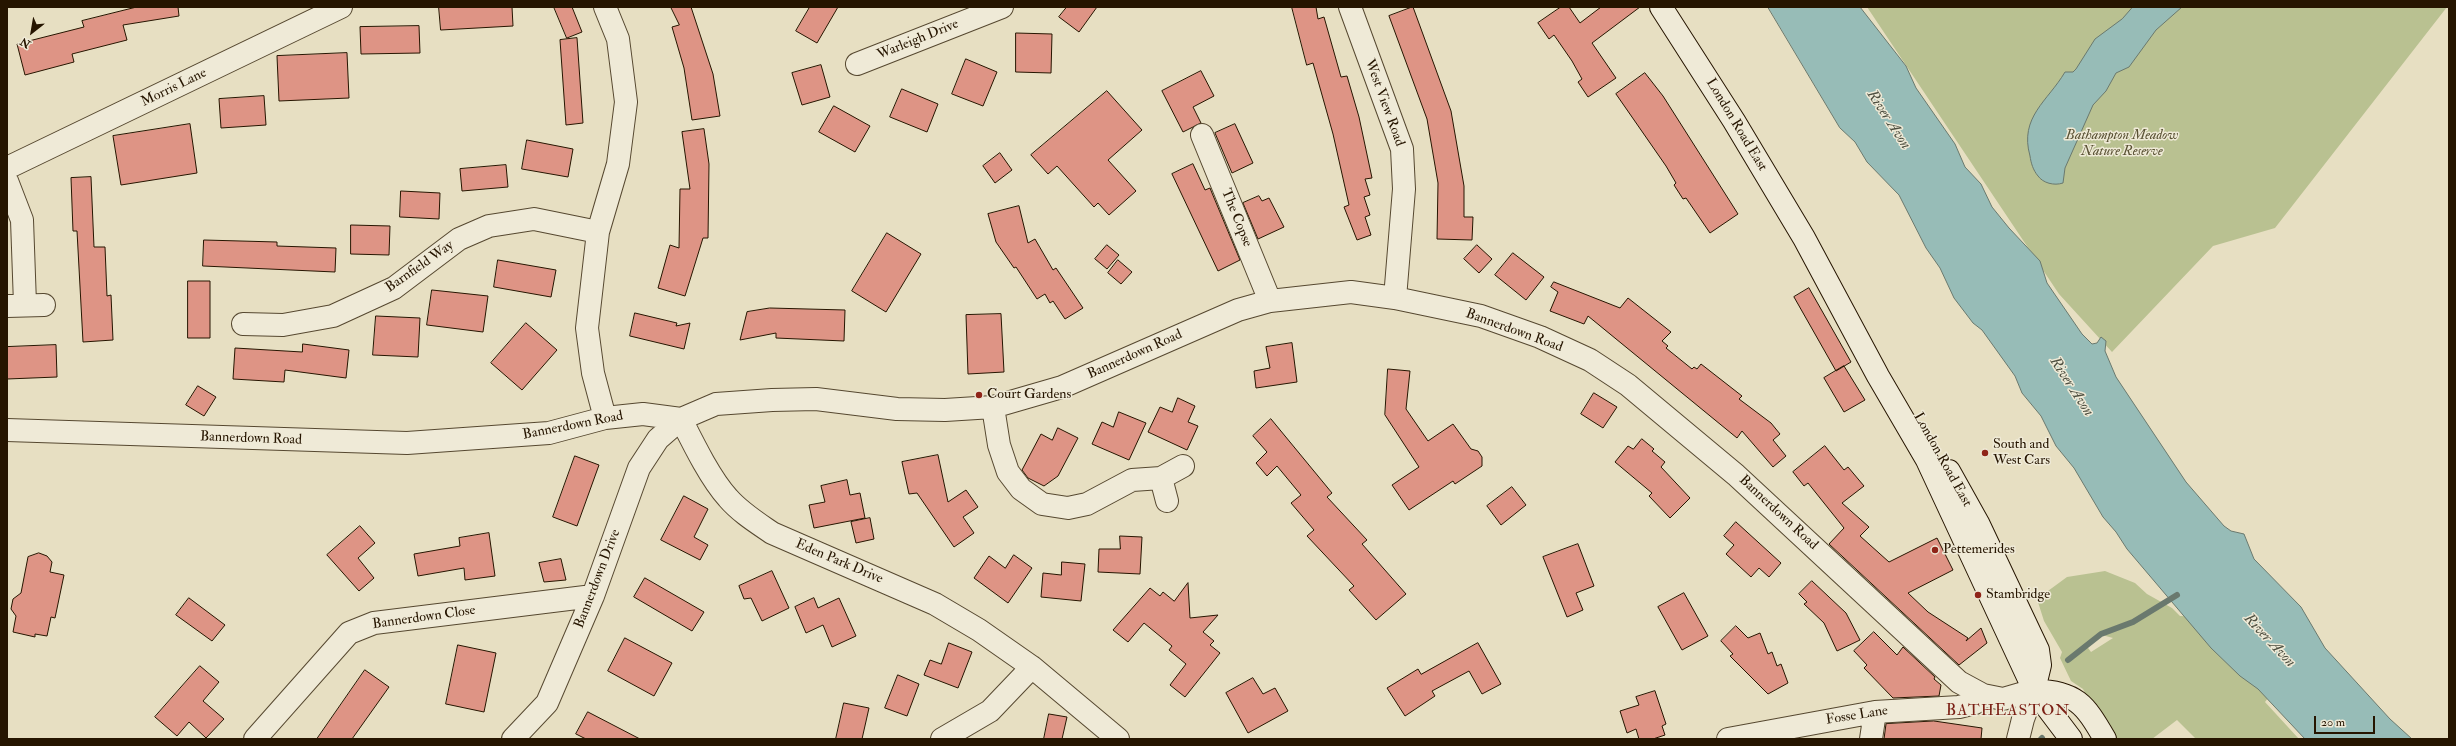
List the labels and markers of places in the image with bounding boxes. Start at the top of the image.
place label: Court Gardens [987,387,1071,403]
marker: Court Gardens [974,390,984,400]
place label: South and West Cars [1993,437,2050,470]
marker: South and West Cars [1980,448,1990,458]
place label: Pettemerides [1943,542,2015,558]
marker: Pettemerides [1930,545,1940,555]
place label: Stambridge [1986,587,2050,603]
marker: Stambridge [1973,590,1983,600]

